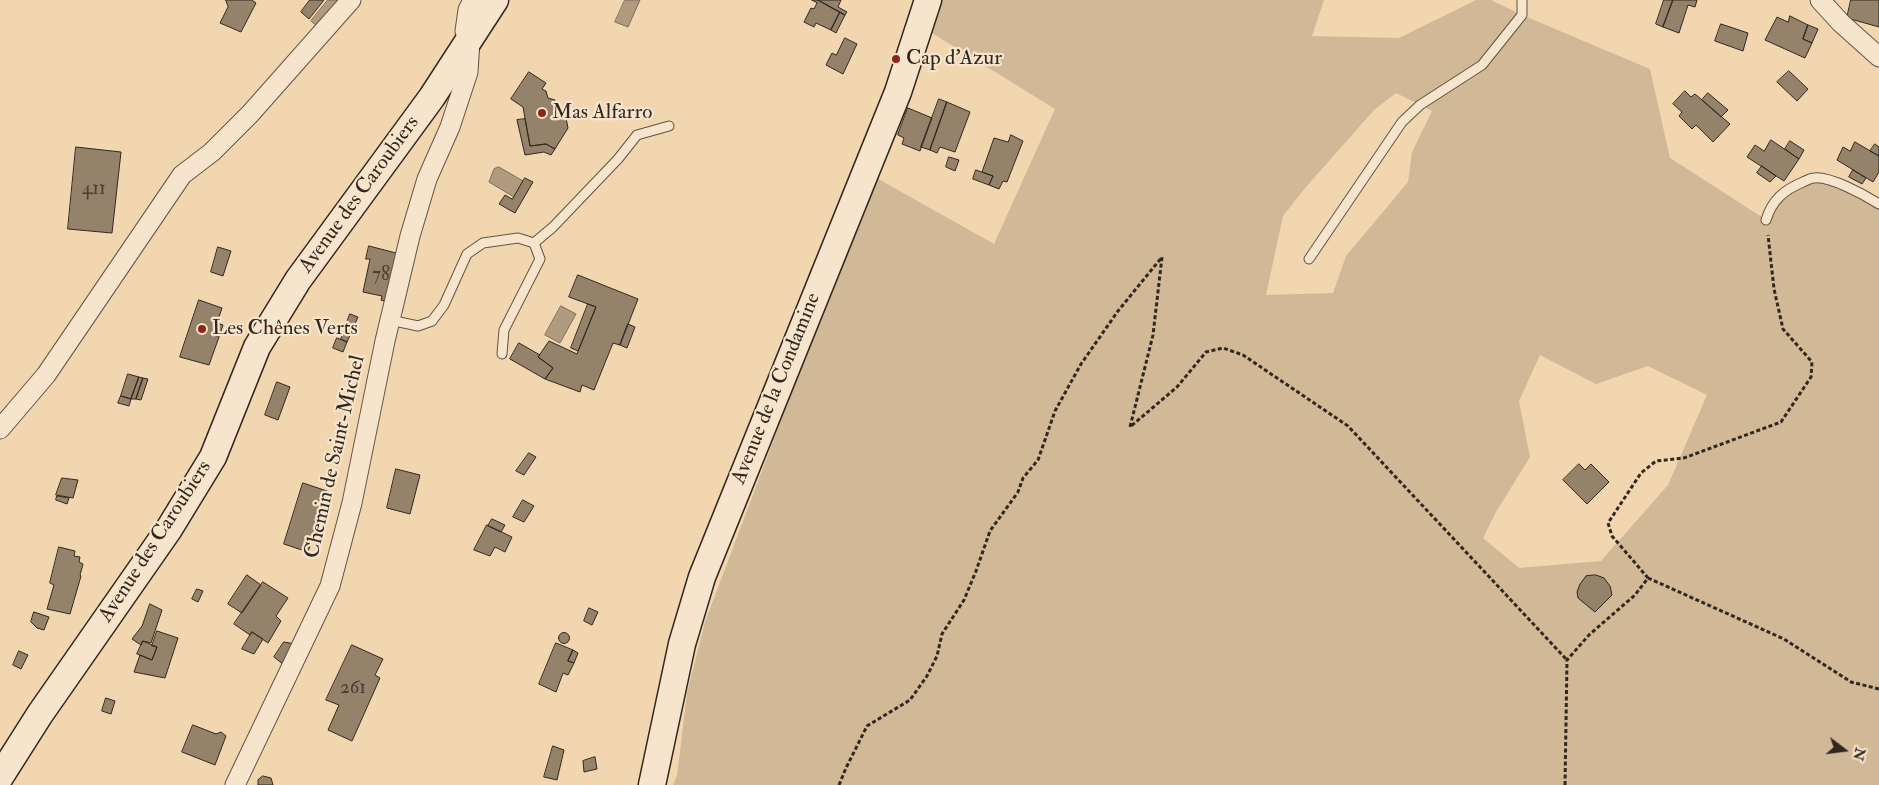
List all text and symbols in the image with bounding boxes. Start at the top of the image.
place label: Cap d’Azur [906,46,1002,72]
marker: Cap d’Azur [890,53,902,65]
place label: Mas Alfarro [552,100,652,126]
marker: Mas Alfarro [536,107,548,119]
street label: Avenue des Caroubiers [295,112,425,278]
house number: 411 [82,179,106,201]
house number: 78 [372,265,390,287]
street label: Avenue de la Condamine [727,290,827,488]
place label: Les Chênes Verts [212,316,358,342]
marker: Les Chênes Verts [196,323,208,335]
street label: Chemin de Saint-Michel [300,353,372,561]
street label: Avenue des Caroubiers [94,456,218,628]
house number: 261 [340,678,366,700]
north arrow [1819,725,1869,775]
text: N [1849,746,1869,762]

